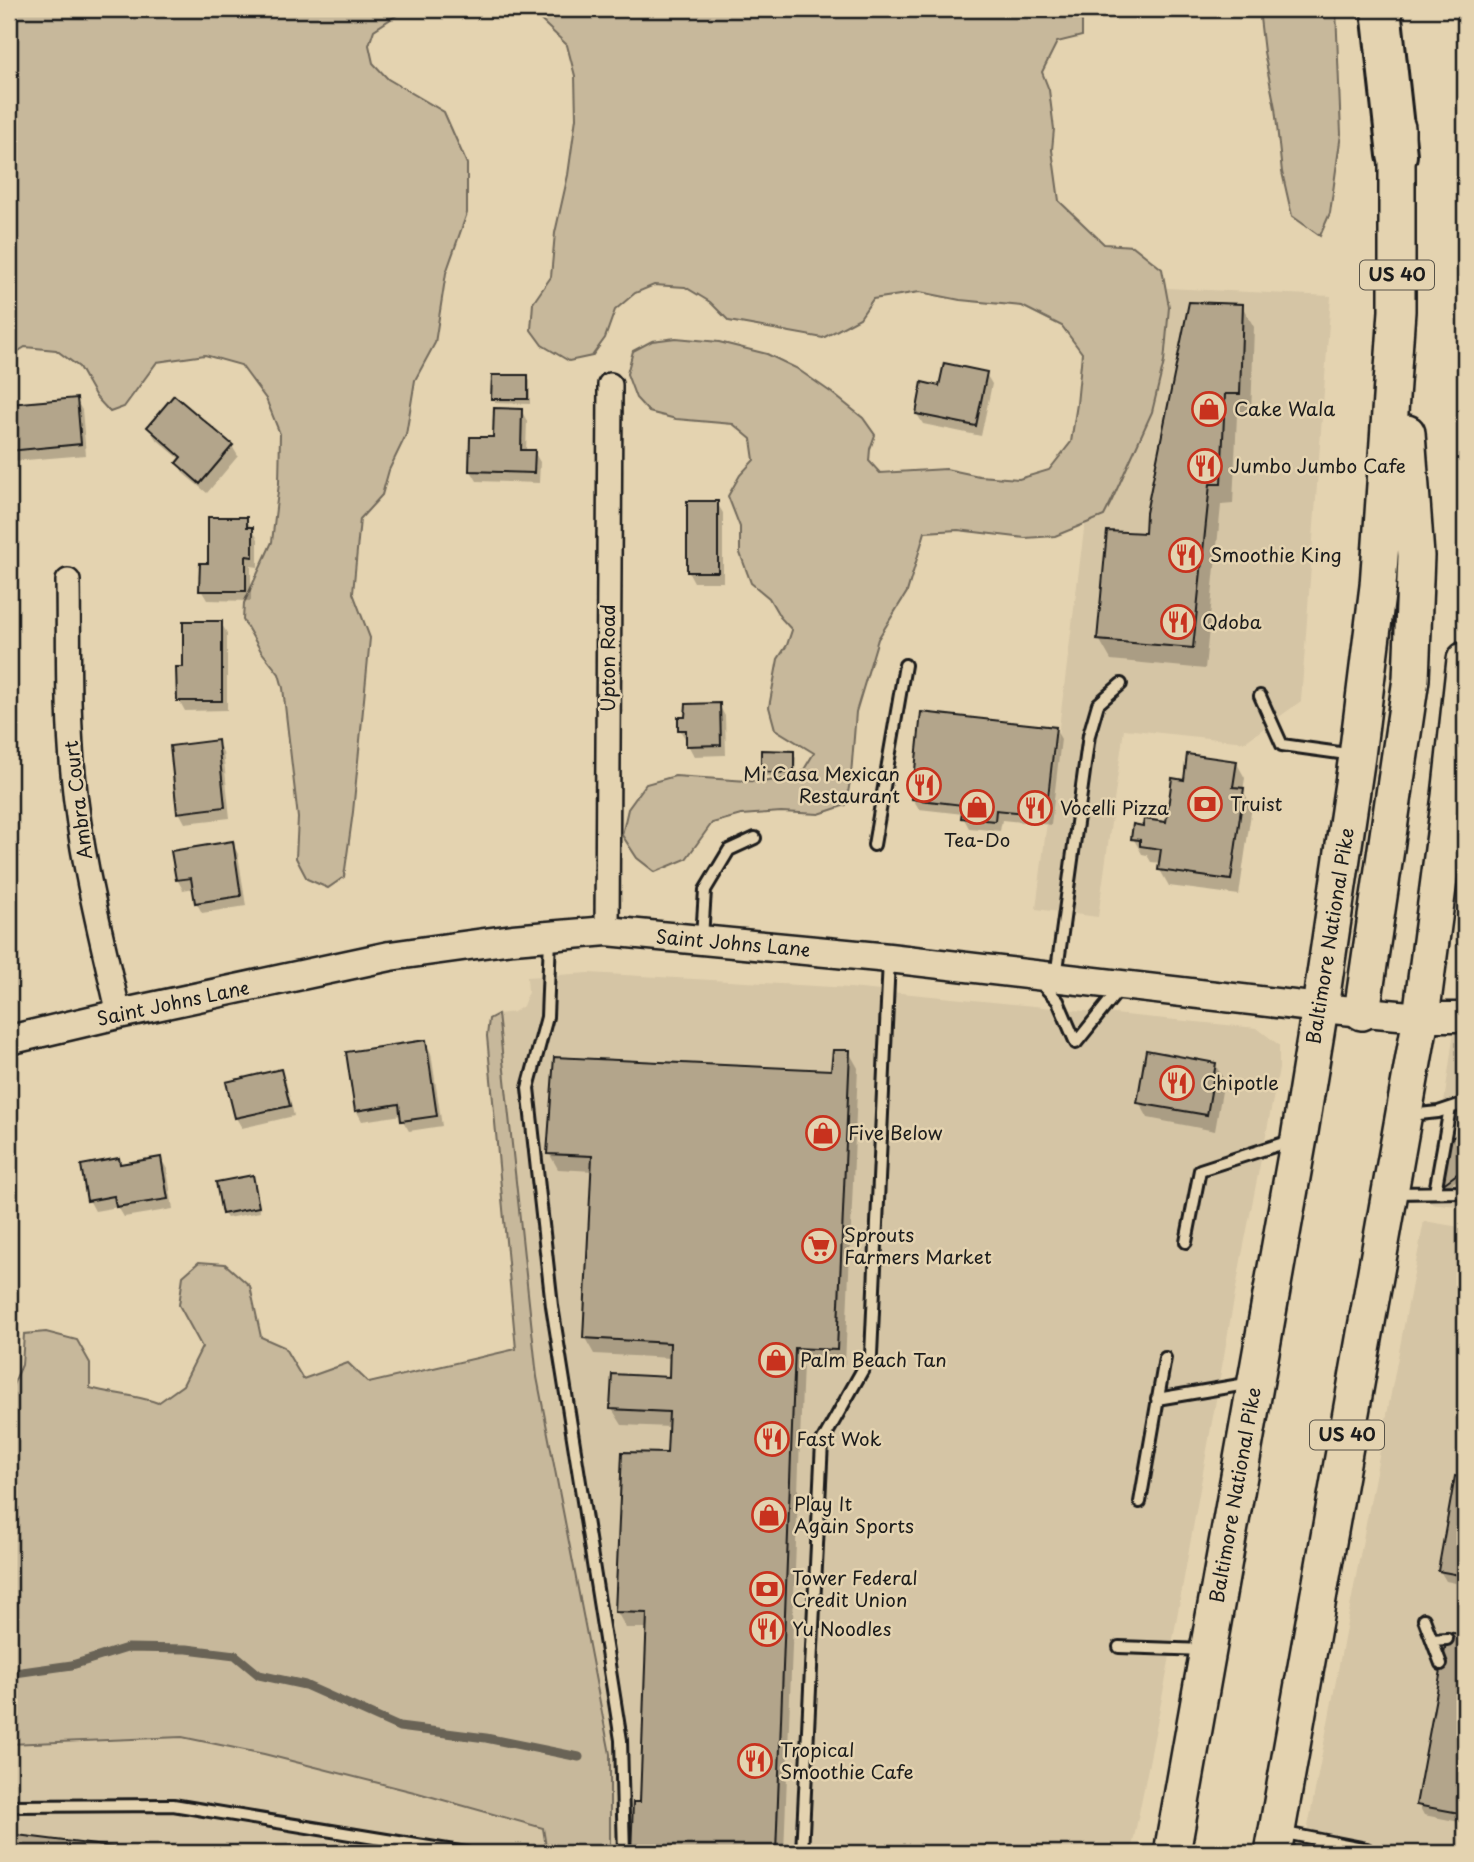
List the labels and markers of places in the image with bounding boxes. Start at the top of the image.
shop icon: Cake Wala [1190,390,1228,428]
place label: Cake Wala [1234,394,1335,422]
restaurant icon: Jumbo Jumbo Cafe [1186,447,1224,485]
place label: Jumbo Jumbo Cafe [1230,451,1406,479]
restaurant icon: Smoothie King [1167,536,1205,574]
place label: Smoothie King [1210,540,1342,568]
restaurant icon: Qdoba [1159,603,1197,641]
place label: Qdoba [1202,607,1262,635]
place label: Mi Casa Mexican Restaurant [743,759,900,809]
restaurant icon: Mi Casa Mexican Restaurant [905,766,943,804]
bank icon: Truist [1186,785,1224,823]
shop icon: Tea-Do [958,788,996,826]
restaurant icon: Vocelli Pizza [1016,789,1054,827]
place label: Truist [1230,789,1283,817]
place label: Vocelli Pizza [1060,793,1169,821]
place label: Tea-Do [944,825,1010,853]
restaurant icon: Chipotle [1158,1064,1196,1102]
place label: Chipotle [1202,1068,1279,1096]
shop icon: Five Below [804,1114,842,1152]
place label: Five Below [848,1118,943,1146]
place label: Sprouts Farmers Market [844,1220,992,1270]
supermarket icon: Sprouts Farmers Market [800,1227,838,1265]
shop icon: Palm Beach Tan [757,1341,795,1379]
place label: Palm Beach Tan [800,1345,947,1373]
restaurant icon: Fast Wok [753,1420,791,1458]
place label: Fast Wok [796,1424,882,1452]
place label: Play It Again Sports [794,1489,914,1539]
shop icon: Play It Again Sports [750,1496,788,1534]
place label: Tower Federal Credit Union [792,1563,918,1613]
bank icon: Tower Federal Credit Union [748,1570,786,1608]
restaurant icon: Yu Noodles [748,1610,786,1648]
place label: Yu Noodles [792,1614,891,1642]
place label: Tropical Smoothie Cafe [780,1735,914,1785]
restaurant icon: Tropical Smoothie Cafe [736,1742,774,1780]

